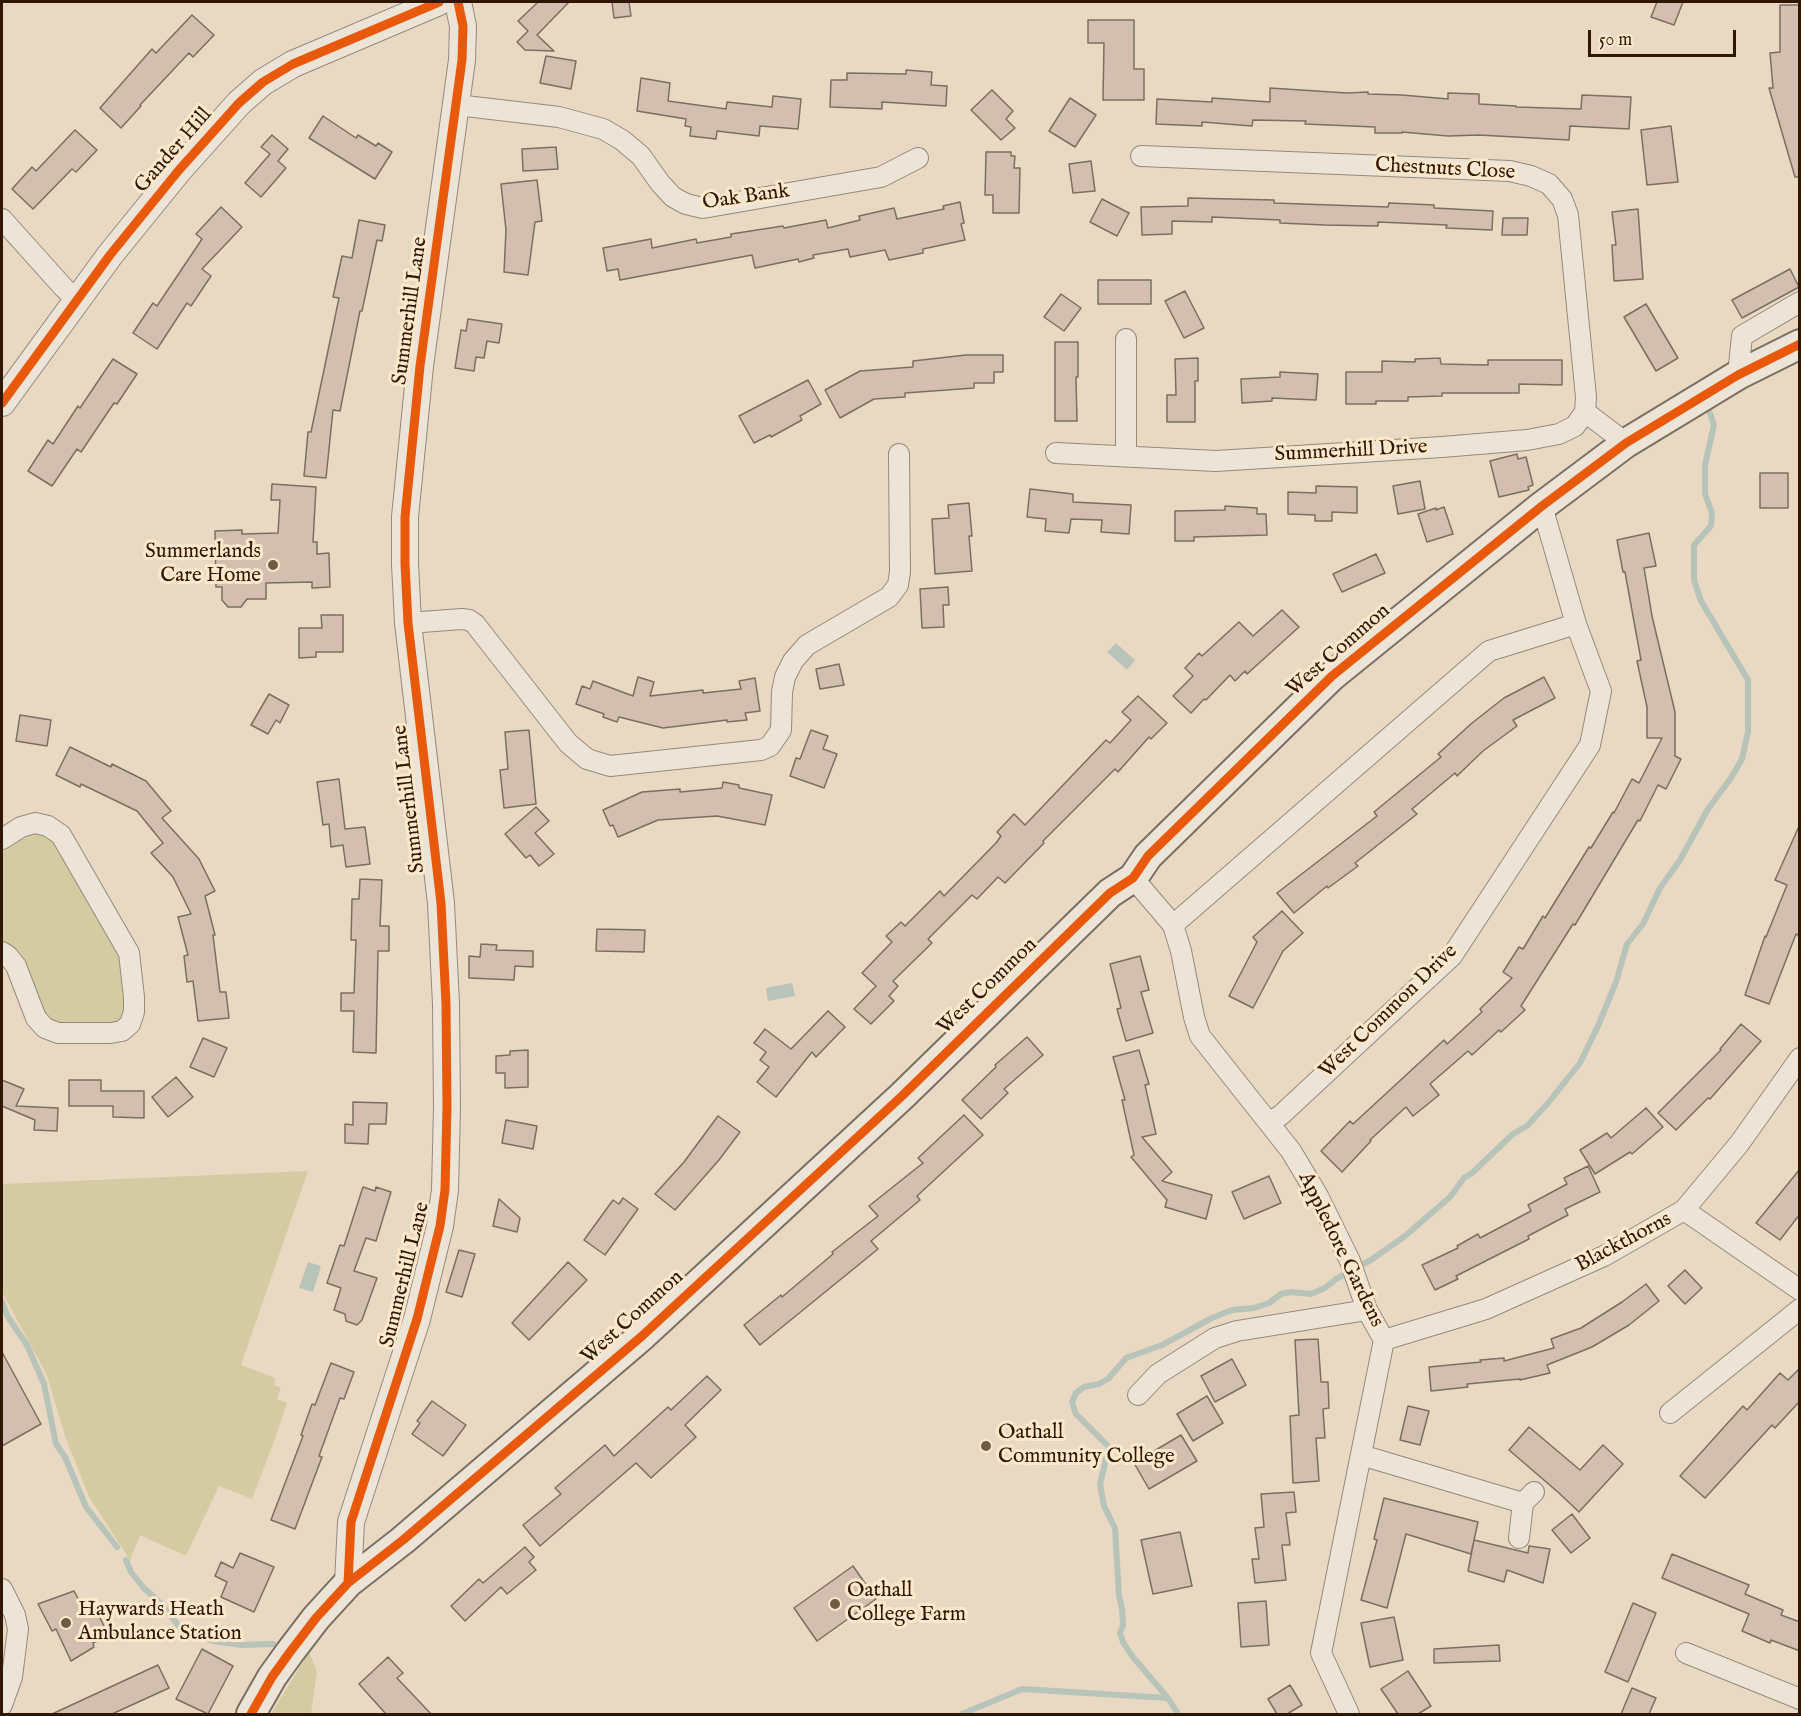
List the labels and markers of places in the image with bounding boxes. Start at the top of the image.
place label: Summerlands Care Home [145,540,261,590]
marker: Summerlands Care Home [266,558,280,572]
place label: Oathall Community College [998,1421,1175,1471]
marker: Oathall Community College [979,1439,993,1453]
place label: Oathall College Farm [847,1579,966,1629]
marker: Oathall College Farm [828,1597,842,1611]
place label: Haywards Heath Ambulance Station [78,1598,242,1648]
marker: Haywards Heath Ambulance Station [59,1616,73,1630]

